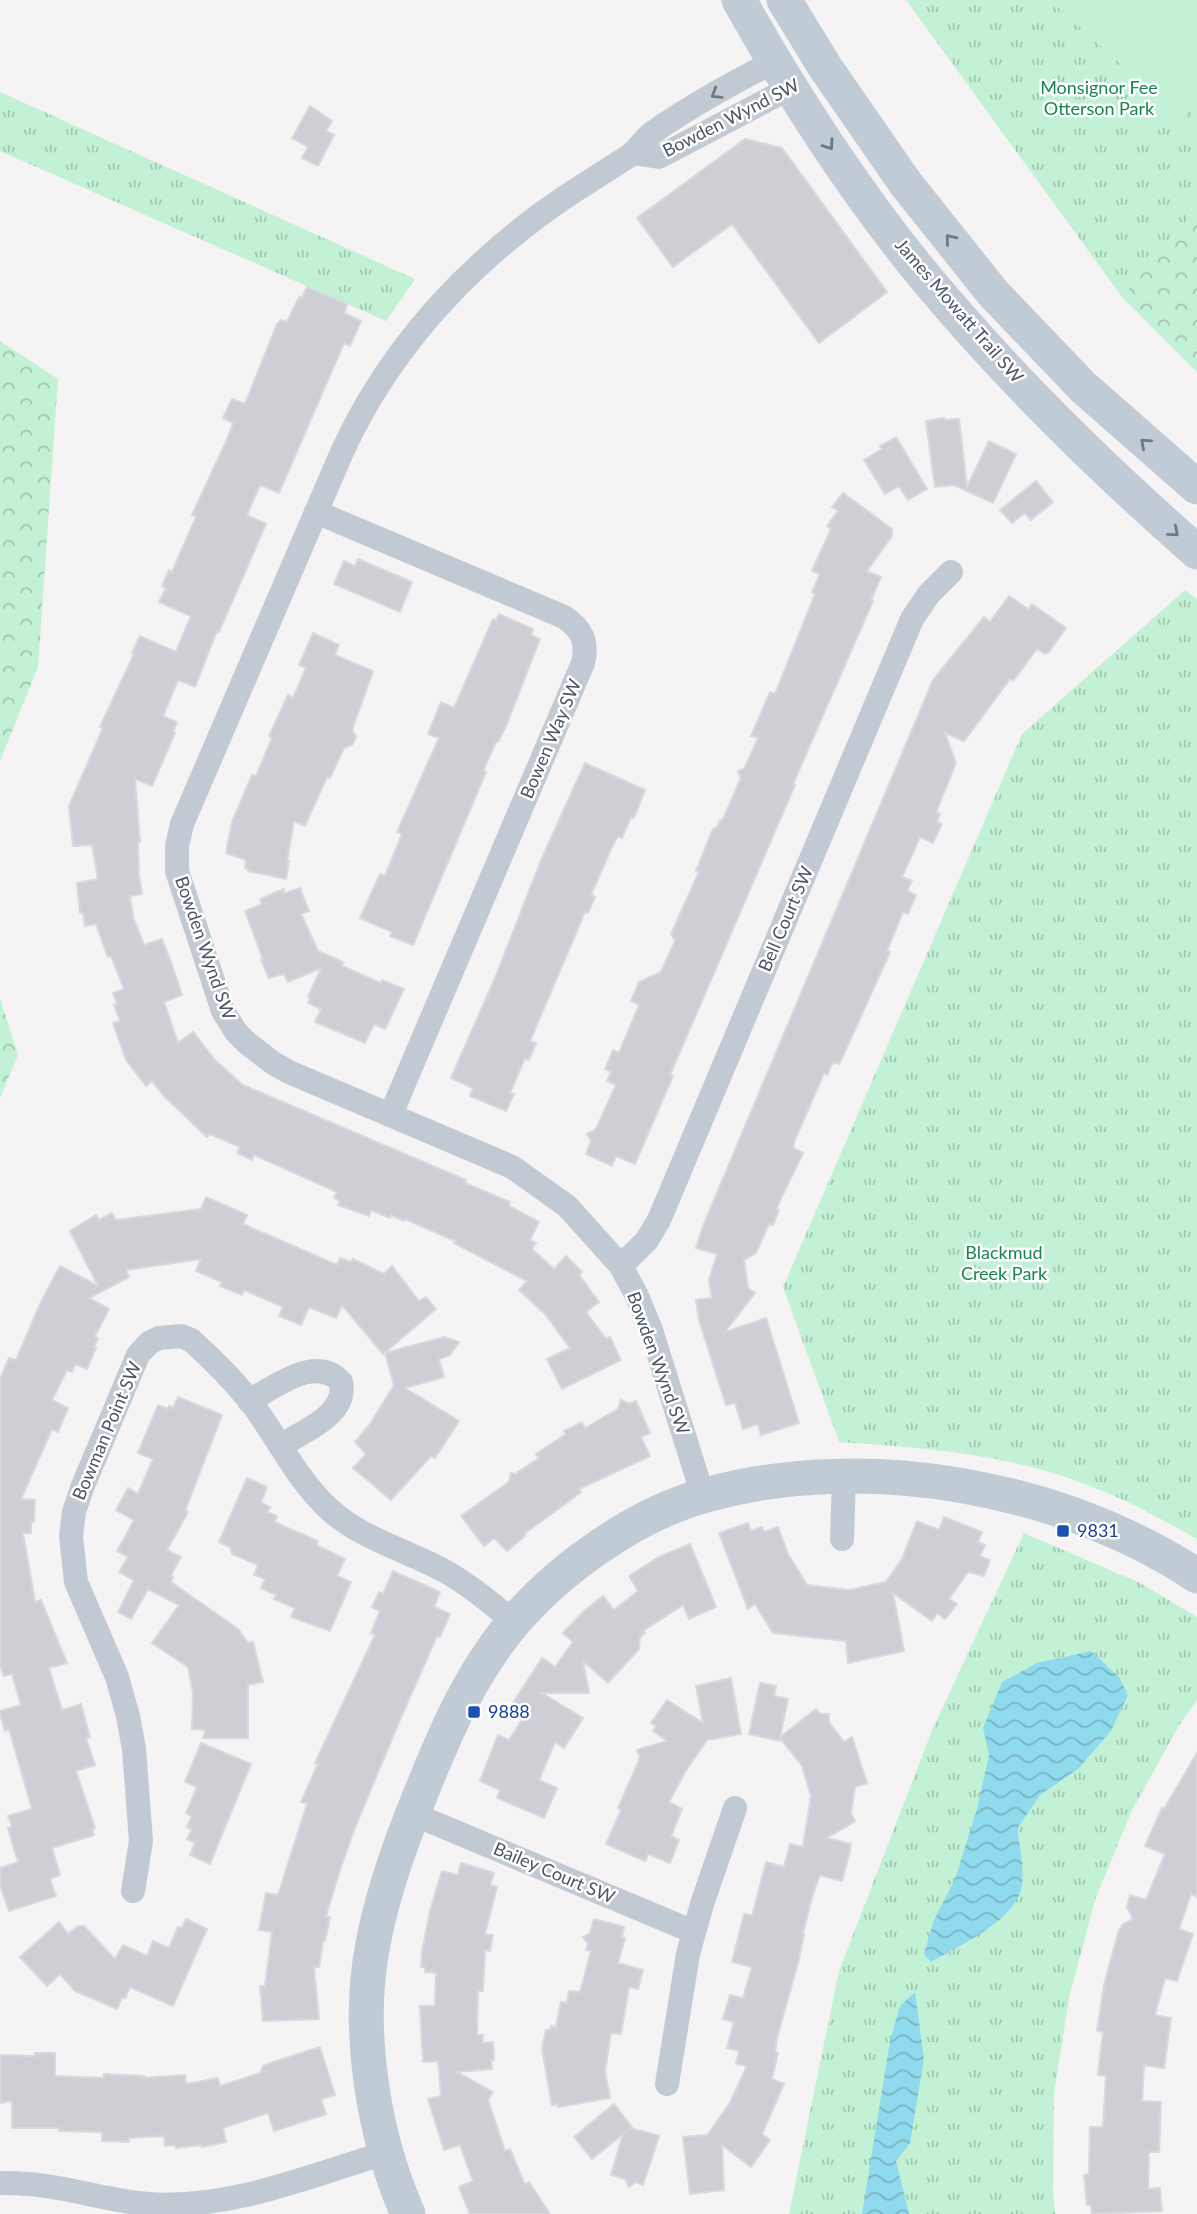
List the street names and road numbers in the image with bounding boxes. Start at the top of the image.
street label: Bowden Wynd SW [659,73,803,161]
street label: James Mowatt Trail SW [891,234,1029,387]
street label: Bowen Way SW [515,675,585,802]
street label: Bell Court SW [753,862,817,975]
street label: Bowden Wynd SW [171,873,241,1023]
street label: Bowden Wynd SW [623,1288,695,1437]
street label: Bowman Point SW [67,1358,145,1503]
street label: Bailey Court SW [490,1837,619,1908]

